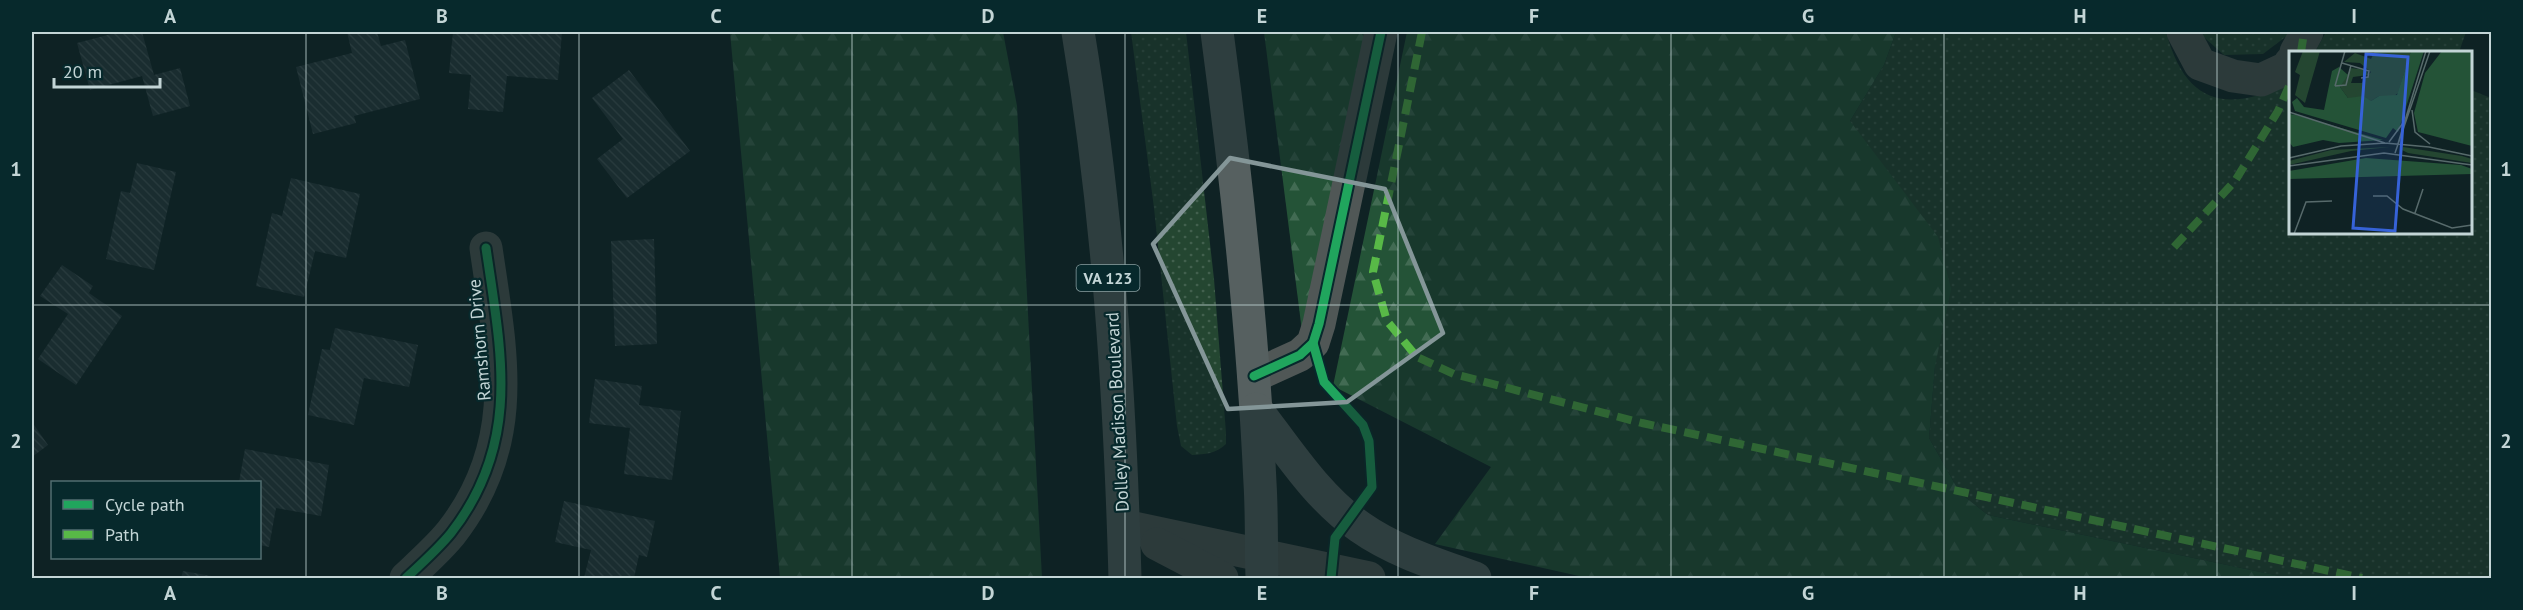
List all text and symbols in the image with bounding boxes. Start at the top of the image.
text: A [164,3,177,29]
text: B [436,3,448,29]
text: C [710,3,722,29]
text: D [982,3,995,29]
text: E [1257,3,1267,29]
text: F [1529,3,1539,29]
text: G [1802,3,1814,29]
text: H [2073,3,2087,29]
text: I [2351,3,2357,29]
scale bar [54,51,160,89]
inset map [2289,51,2472,234]
text: 20 m [63,60,102,83]
text: 1 [10,156,22,182]
text: 1 [2500,156,2512,182]
road number: VA 123 [1076,265,1140,291]
street label: Ramshorn Drive [462,278,496,402]
street label: Dolley Madison Boulevard [1100,312,1134,512]
text: 2 [10,428,22,454]
text: 2 [2500,428,2512,454]
legend [51,481,261,559]
text: Cycle path [105,493,185,516]
text: Path [105,523,139,546]
text: A [164,580,177,606]
text: B [436,580,448,606]
text: C [710,580,722,606]
text: D [982,580,995,606]
text: E [1257,580,1267,606]
text: F [1529,580,1539,606]
text: G [1802,580,1814,606]
text: H [2073,580,2087,606]
text: I [2351,580,2357,606]

